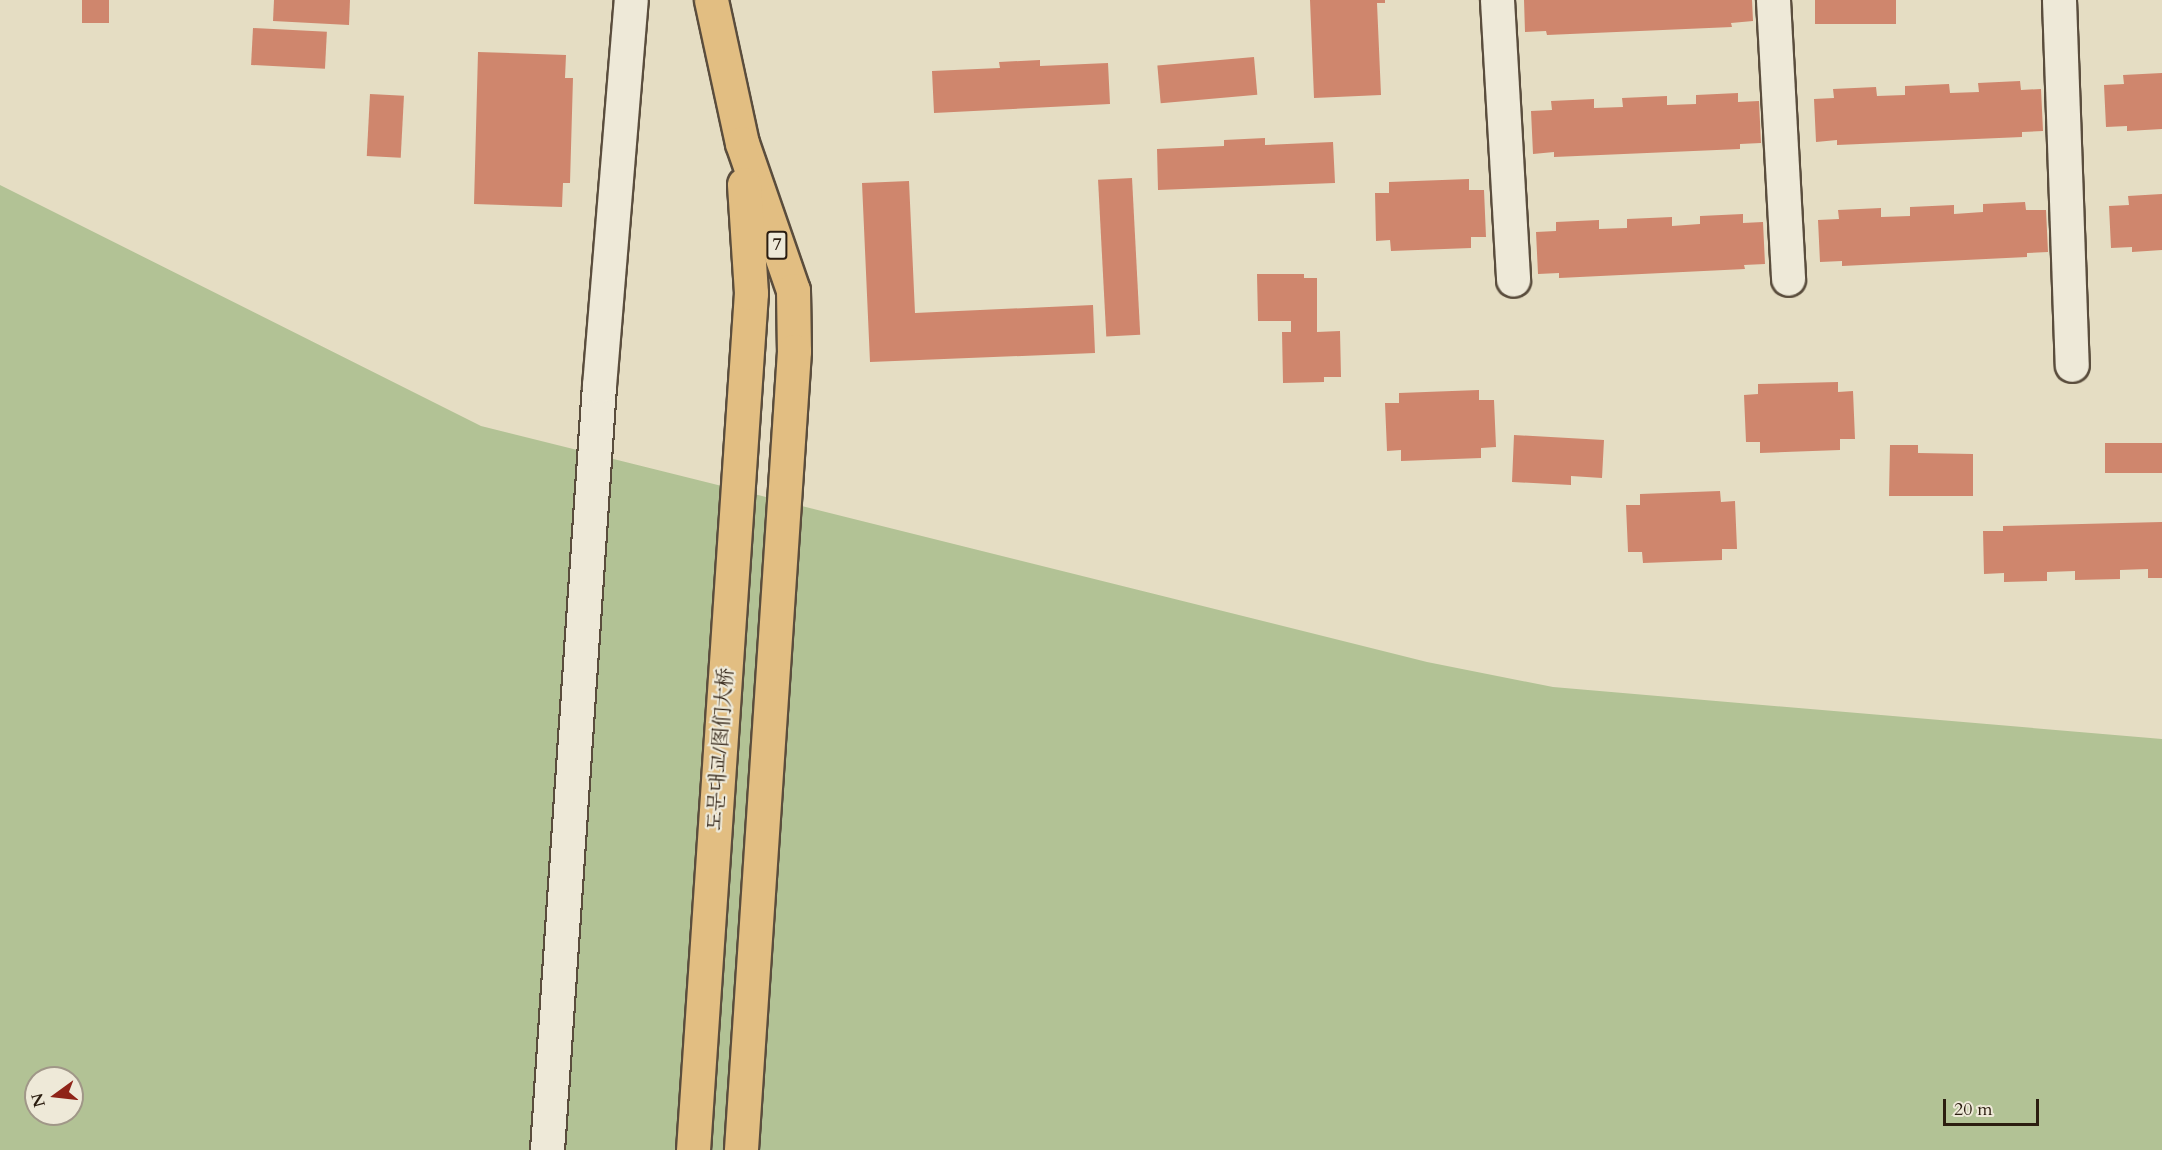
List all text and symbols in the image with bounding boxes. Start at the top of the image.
road number: 7 [765,230,789,260]
street label: 도문대교/图们大桥 [702,666,738,832]
north arrow [24,1066,84,1126]
scale bar [1946,1087,2042,1125]
text: N [26,1091,51,1110]
text: 20 m [1954,1097,1993,1122]

